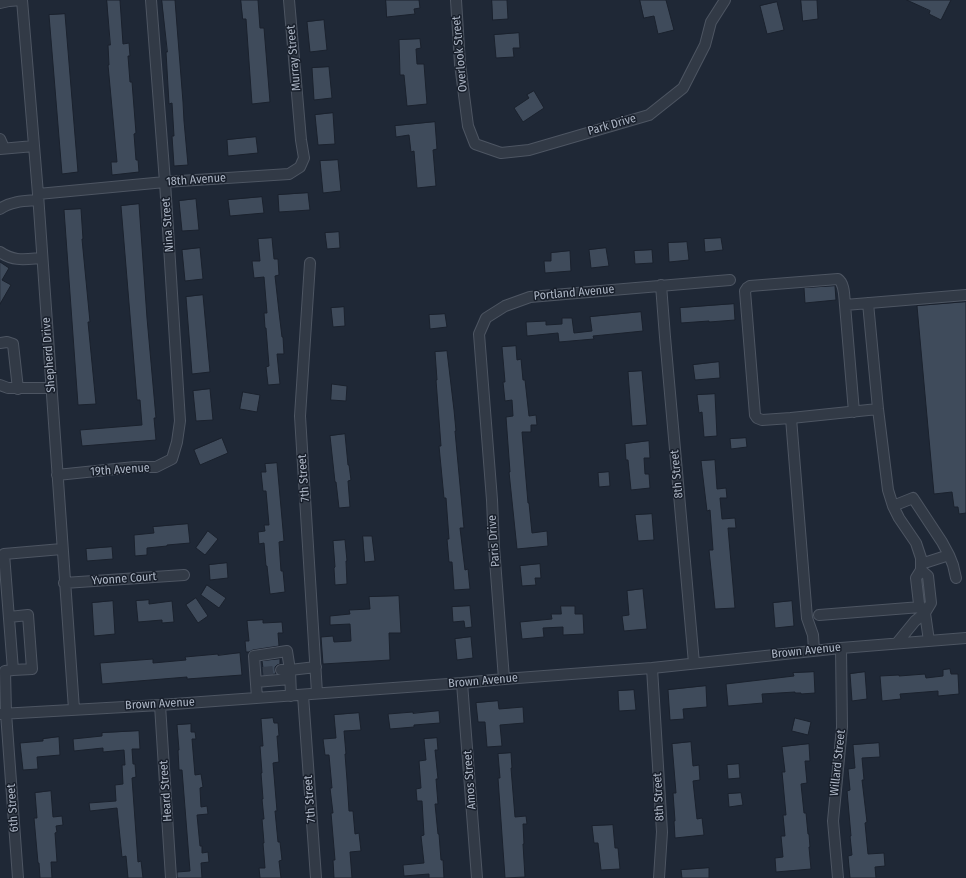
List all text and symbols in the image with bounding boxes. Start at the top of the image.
street label: Overlook Street [449,15,471,93]
street label: Murray Street [284,24,304,92]
street label: Park Drive [586,111,638,139]
street label: 18th Avenue [166,171,226,189]
street label: Nina Street [159,197,177,253]
street label: Portland Avenue [533,282,615,304]
street label: Shepherd Drive [39,317,59,393]
street label: 8th Street [668,449,686,499]
street label: 7th Street [295,454,313,502]
street label: 19th Avenue [90,461,150,479]
street label: Paris Drive [485,515,503,567]
street label: Yvonne Court [91,570,157,588]
street label: Brown Avenue [771,640,841,662]
street label: Brown Avenue [448,671,518,691]
street label: Brown Avenue [125,695,195,713]
street label: Willard Street [827,729,849,797]
street label: Amos Street [461,750,479,810]
street label: Heard Street [157,760,175,822]
street label: 8th Street [651,772,667,822]
street label: 7th Street [301,775,319,823]
street label: 6th Street [4,783,22,833]

